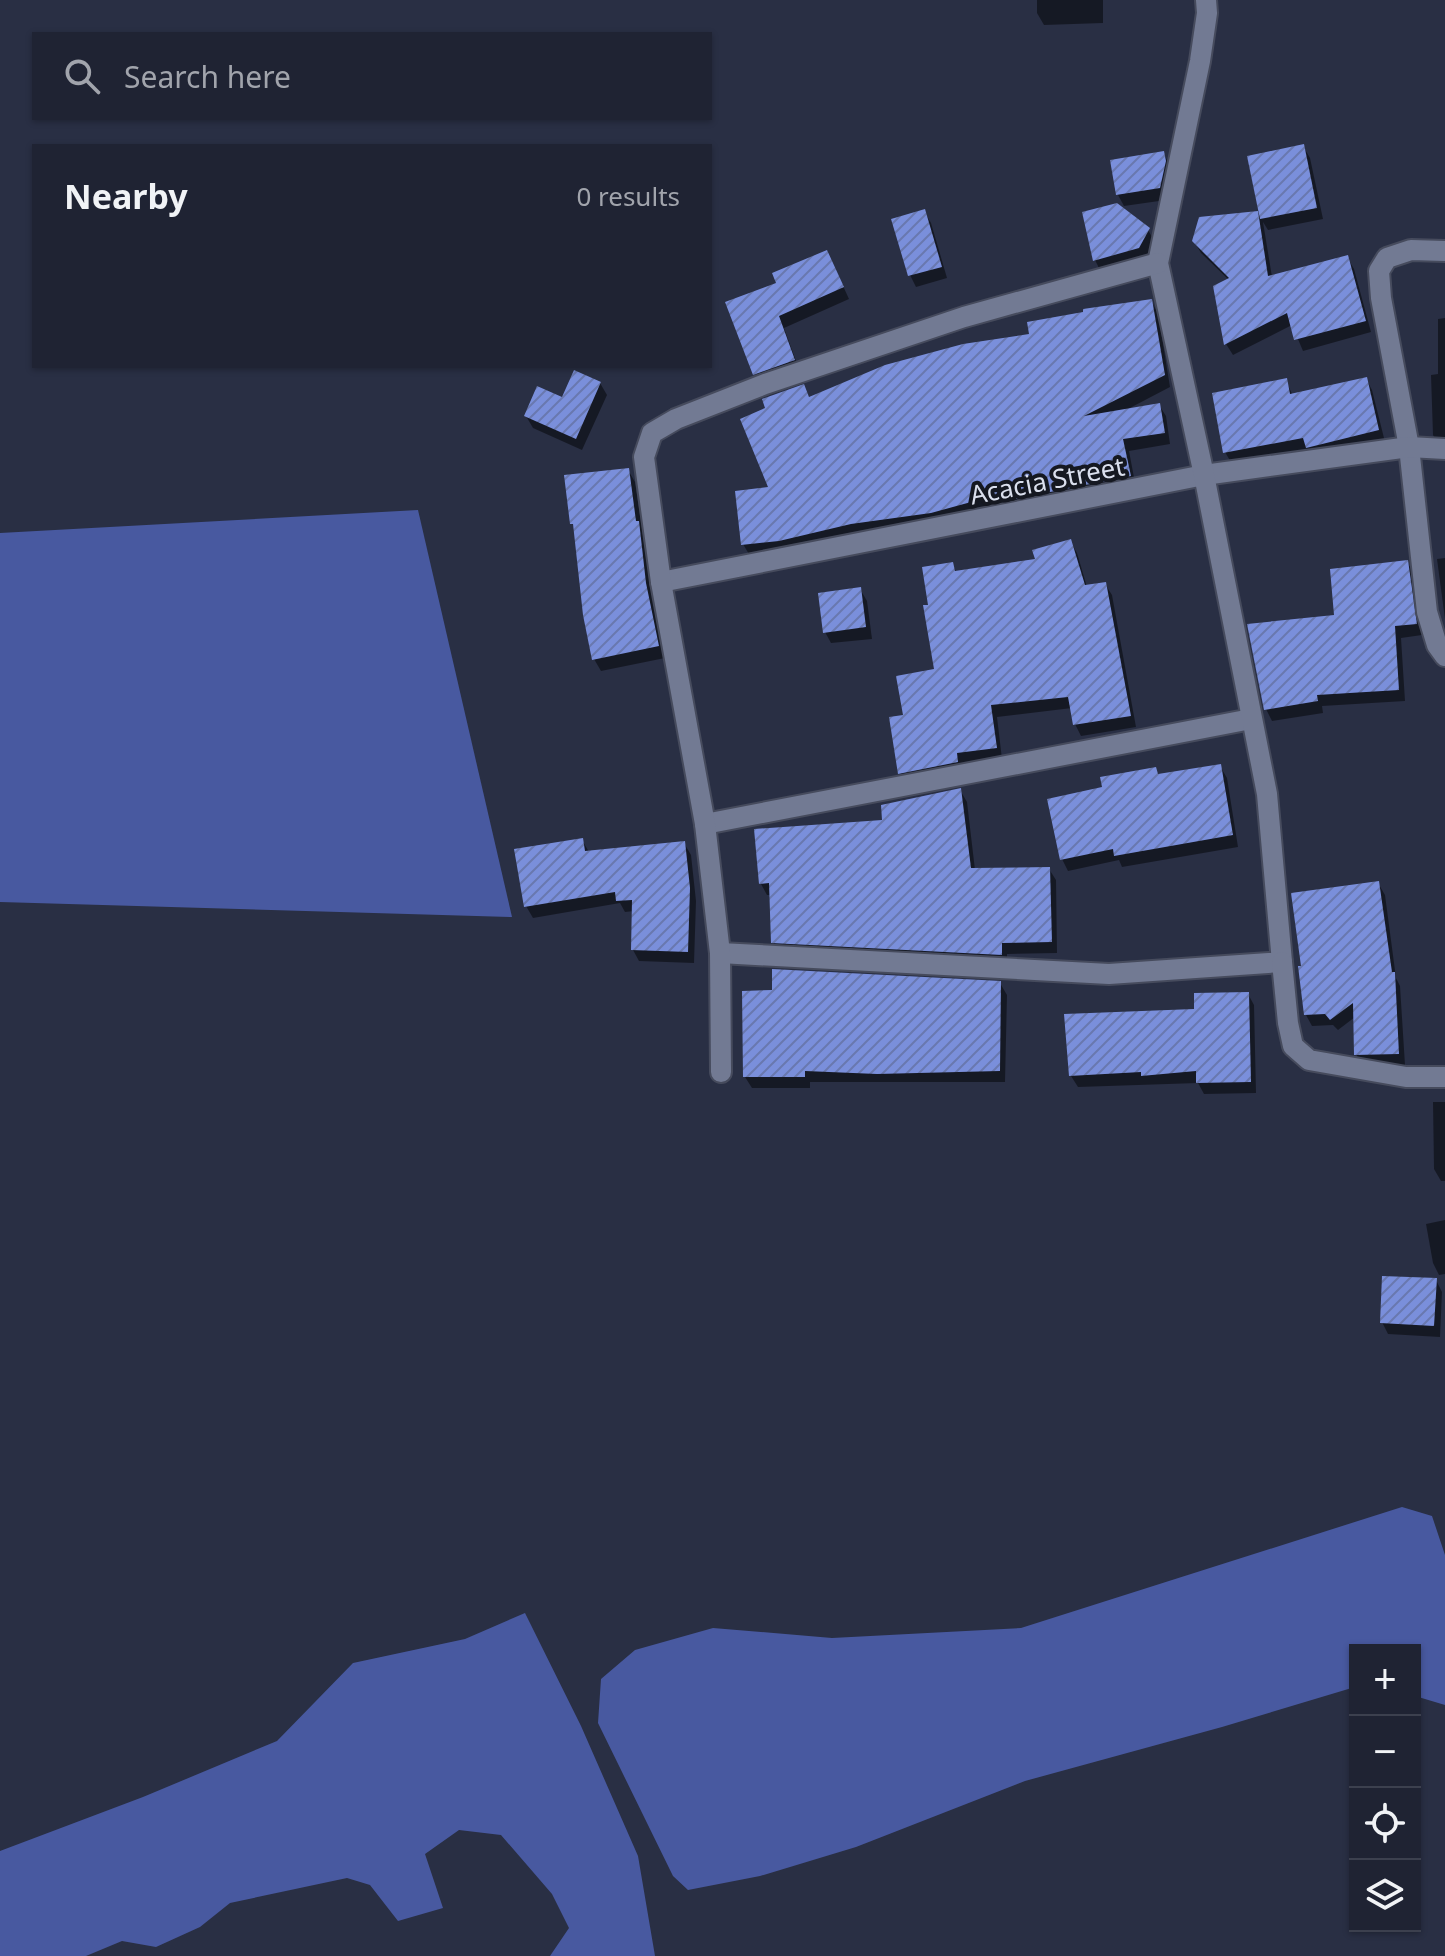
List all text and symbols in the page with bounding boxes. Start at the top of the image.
search box [32,32,712,120]
icon: search [60,54,104,98]
text: Search here [124,56,291,97]
text: Nearby [64,173,188,219]
text: 0 results [576,178,680,214]
street label: Acacia Street [967,447,1127,513]
map controls [1349,1644,1421,1932]
button: + [1349,1644,1421,1716]
button: − [1349,1716,1421,1788]
button: locate [1349,1788,1421,1860]
button: layers [1349,1860,1421,1932]

